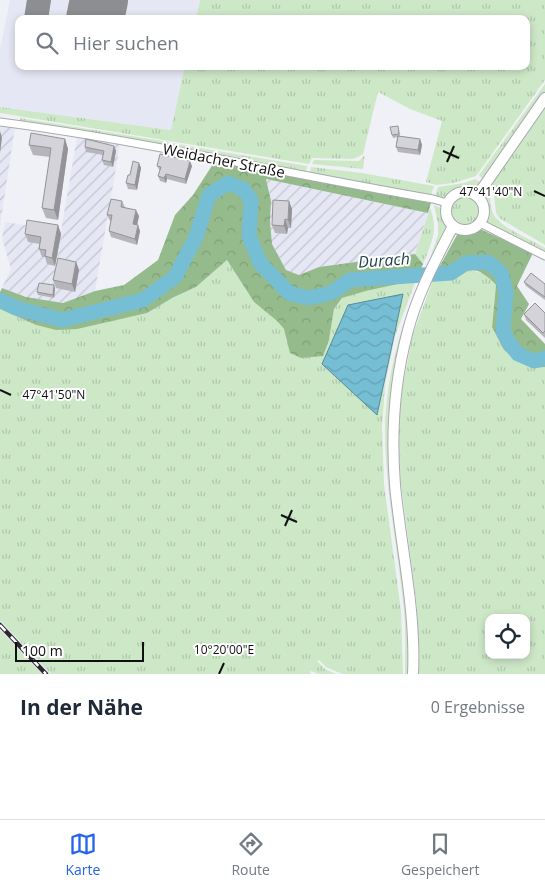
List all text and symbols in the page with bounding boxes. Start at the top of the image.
search box [15,15,530,70]
icon: search [33,29,61,57]
text: Hier suchen [73,30,179,56]
street label: Weidacher Straße [161,138,287,182]
text: 47°41'40"N [460,183,522,200]
water label: Durach [357,247,411,273]
text: 47°41'50"N [23,386,85,403]
map controls [485,614,530,659]
button: locate [485,614,530,659]
scale bar [15,639,144,662]
text: 100 m [22,641,63,660]
text: 10°20'00"E [194,641,254,658]
text: In der Nähe [20,693,143,721]
text: 0 Ergebnisse [431,696,525,718]
tab: Karte [66,830,100,879]
tab: Route [231,830,270,879]
tab: Gespeichert [401,830,479,879]

